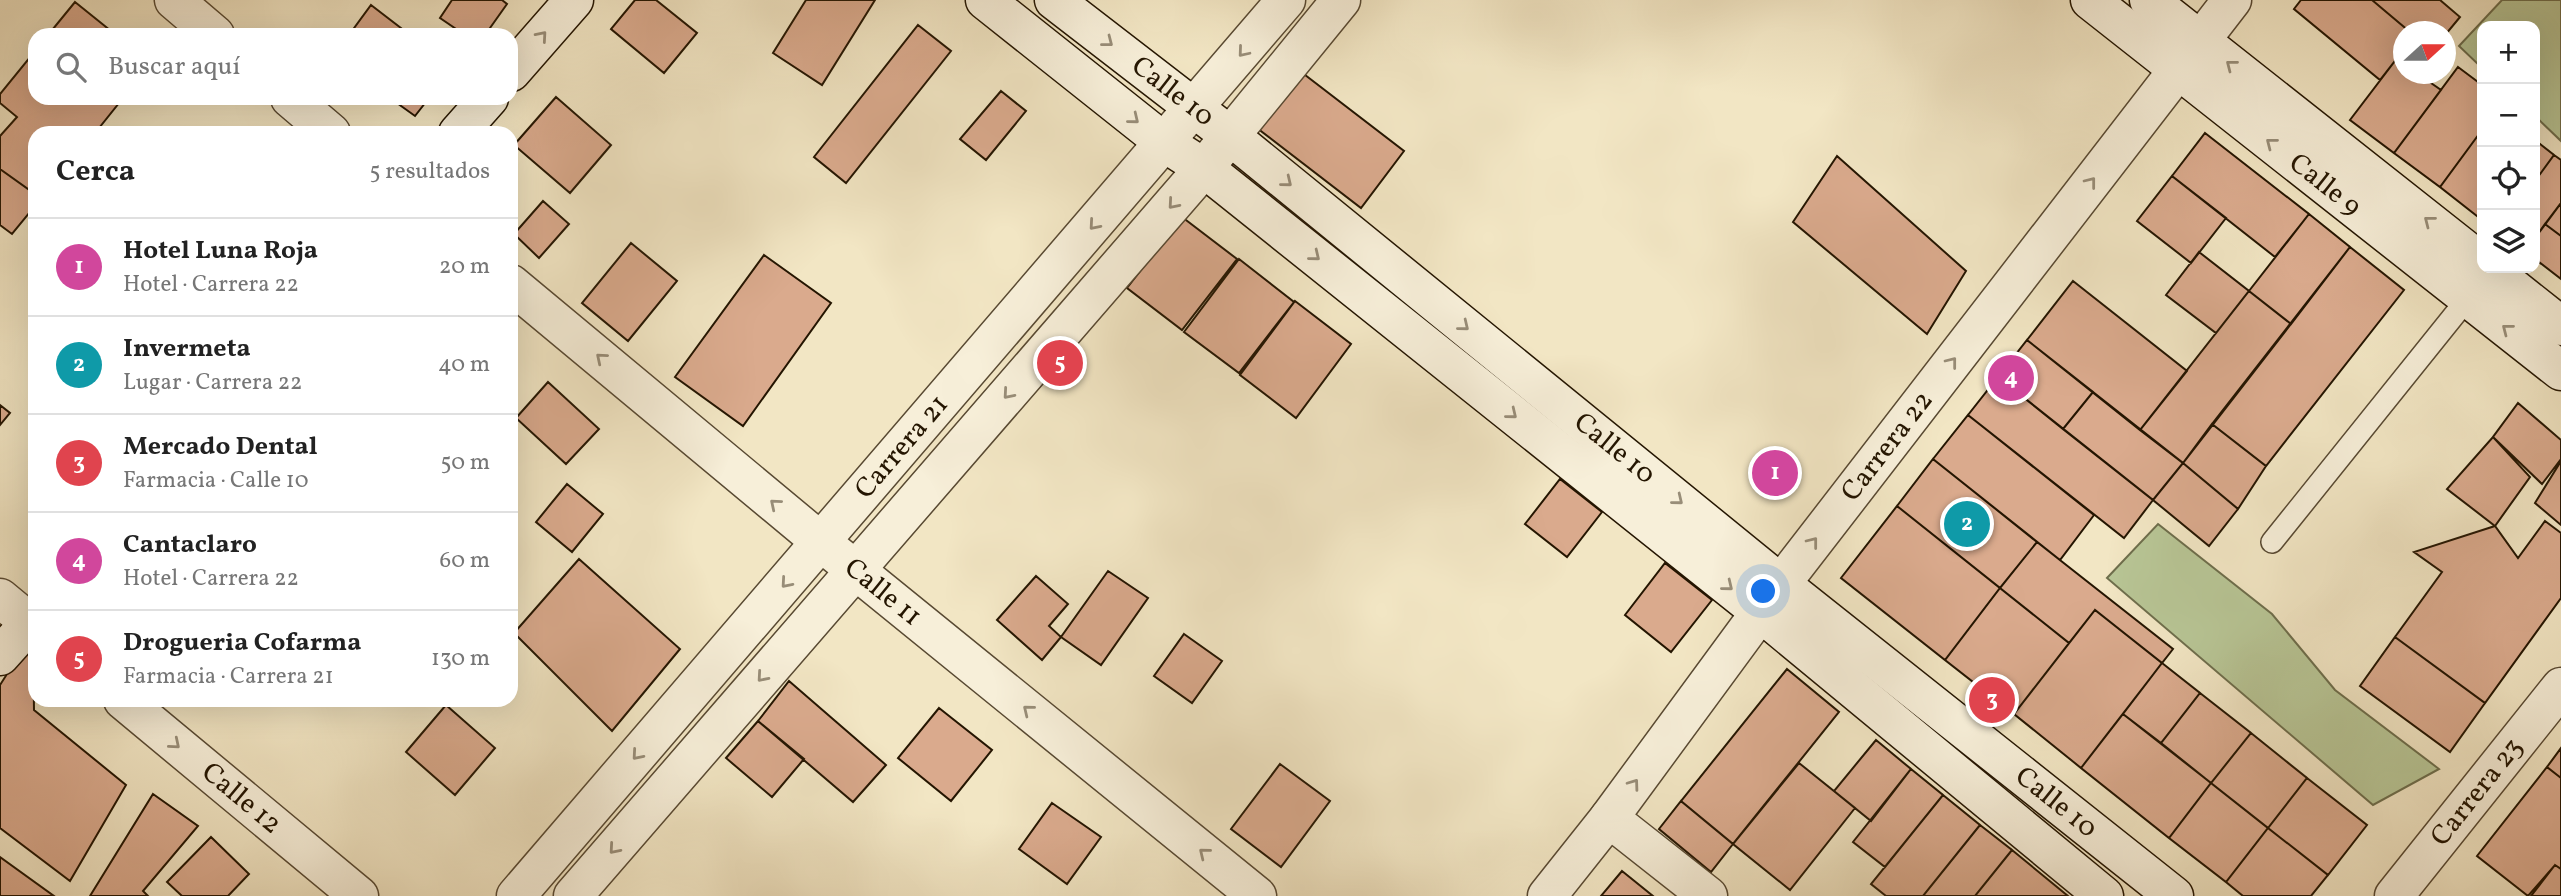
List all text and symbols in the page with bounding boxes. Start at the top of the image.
north arrow [2393,21,2456,84]
map controls [2477,21,2540,273]
button: + [2477,21,2540,84]
search box [28,28,518,105]
one-way arrow [534,31,546,44]
one-way arrow [1101,33,1113,46]
one-way arrow [1239,44,1251,57]
street label: Calle 10 [1123,47,1223,136]
icon: search [52,48,90,86]
text: Buscar aquí [108,49,240,85]
one-way arrow [2226,61,2238,74]
button: − [2477,84,2540,147]
one-way arrow [1126,111,1139,123]
one-way arrow [2266,138,2278,151]
street label: Calle 9 [2280,144,2369,226]
button: locate [2477,147,2540,210]
text: Cerca [56,151,135,193]
text: 5 resultados [370,156,490,188]
one-way arrow [1280,174,1292,187]
one-way arrow [2083,178,2096,190]
one-way arrow [1169,195,1181,208]
button: layers [2477,210,2540,273]
one-way arrow [1090,216,1102,229]
one-way arrow [2424,217,2436,230]
text: Hotel Luna Roja [123,233,318,269]
one-way arrow [1308,248,1320,261]
text: 1 [74,251,84,283]
text: 20 m [439,251,490,283]
text: Hotel · Carrera 22 [123,269,299,301]
one-way arrow [1455,318,1468,330]
one-way arrow [2503,324,2515,337]
text: Invermeta [123,331,251,367]
pin: 5 [1037,337,1083,389]
text: 2 [73,349,85,381]
text: 40 m [438,349,490,381]
pin: 4 [1988,352,2034,404]
one-way arrow [596,354,608,367]
one-way arrow [1944,358,1957,370]
text: Lugar · Carrera 22 [123,367,302,399]
street label: Carrera 22 [1832,383,1943,510]
street label: Carrera 21 [846,386,958,508]
one-way arrow [1004,386,1016,399]
street label: Calle 10 [1565,403,1664,494]
one-way arrow [1505,405,1517,418]
text: Mercado Dental [123,429,318,465]
text: 3 [73,447,85,479]
text: 50 m [441,447,490,479]
pin: 1 [1752,447,1798,499]
text: Farmacia · Calle 10 [123,465,309,497]
one-way arrow [1671,492,1683,505]
pin: 2 [1944,498,1990,550]
one-way arrow [771,500,784,512]
text: Cantaclaro [123,527,257,563]
one-way arrow [1805,538,1818,550]
text: 4 [72,545,86,577]
text: 60 m [440,545,490,577]
street label: Calle 11 [836,549,930,636]
text: Hotel · Carrera 22 [123,563,299,595]
one-way arrow [782,574,794,587]
your location [1746,574,1780,608]
one-way arrow [1721,578,1733,591]
text: Drogueria Cofarma [123,625,361,661]
text: 5 [73,643,85,675]
text: 130 m [431,643,490,675]
text: Farmacia · Carrera 21 [123,661,334,693]
one-way arrow [758,668,770,681]
pin: 3 [1969,674,2015,726]
one-way arrow [1023,705,1035,718]
street label: Carrera 23 [2422,730,2532,855]
one-way arrow [168,735,180,748]
one-way arrow [633,747,645,760]
street label: Calle 12 [193,753,290,843]
street label: Calle 10 [2007,758,2106,848]
one-way arrow [1626,779,1638,792]
one-way arrow [610,841,622,854]
one-way arrow [1200,849,1213,861]

